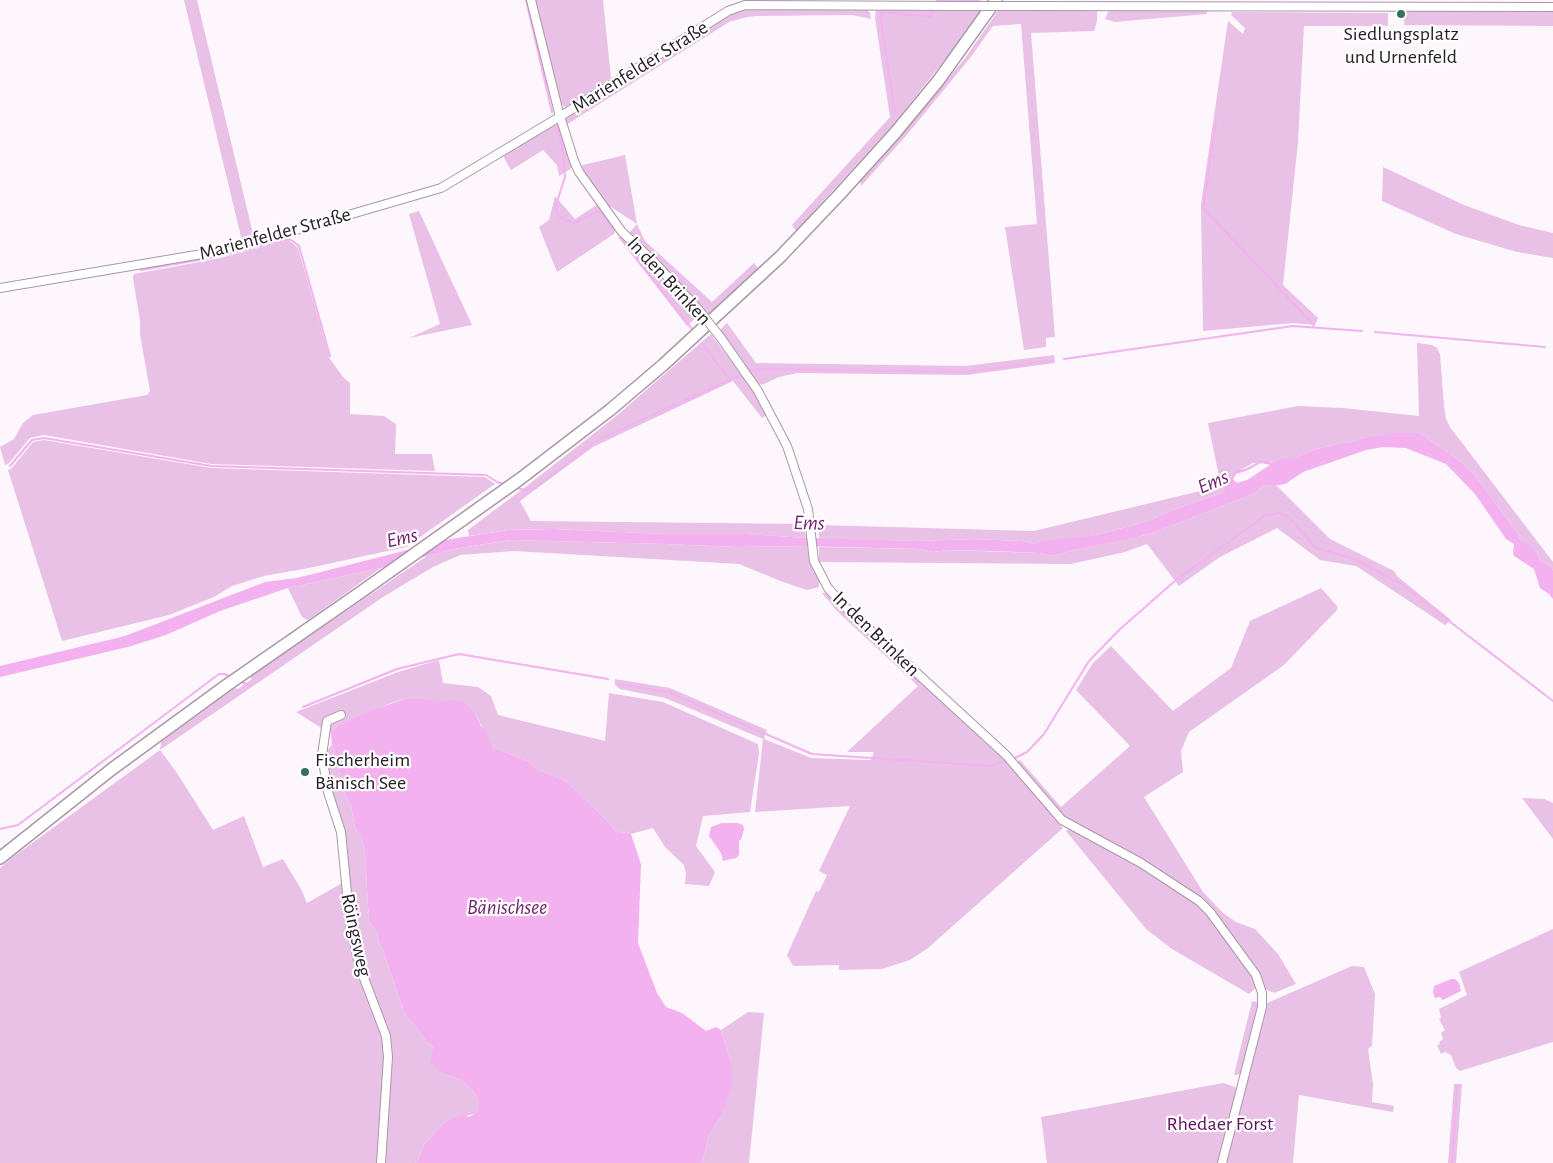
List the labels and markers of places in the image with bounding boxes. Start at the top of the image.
marker: Siedlungsplatz und Urnenfeld [1395,8,1407,20]
place label: Siedlungsplatz und Urnenfeld [1343,22,1459,69]
place label: Fischerheim Bänisch See [315,748,410,795]
marker: Fischerheim Bänisch See [299,766,311,778]

